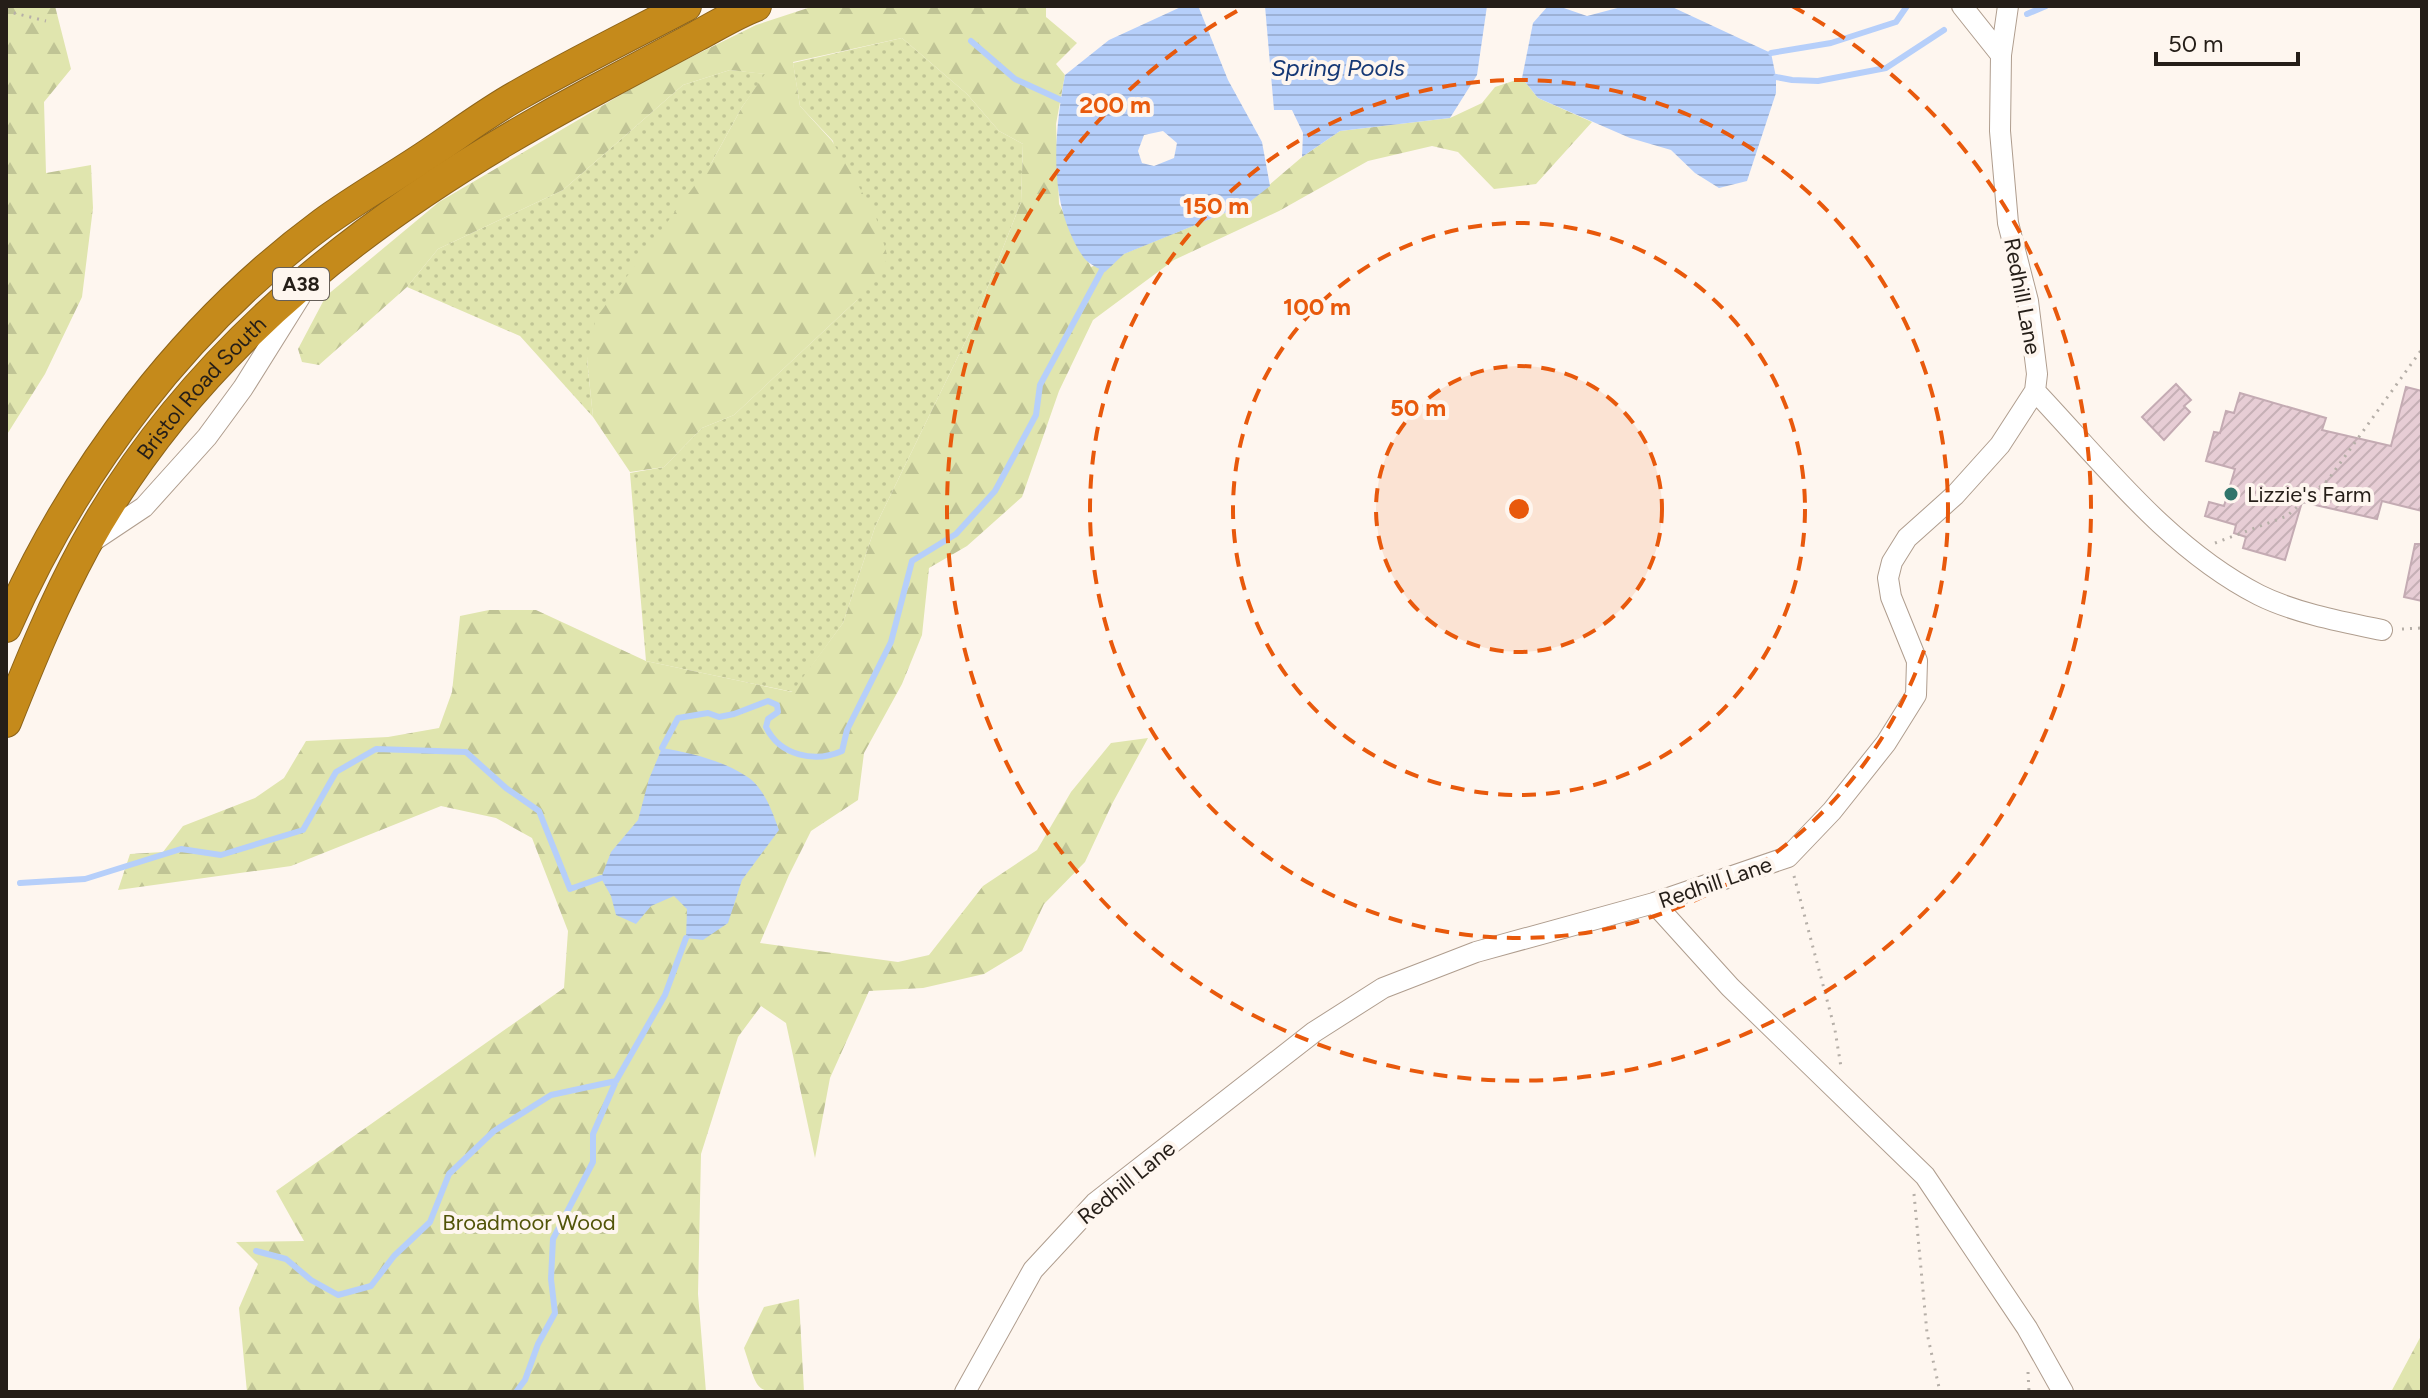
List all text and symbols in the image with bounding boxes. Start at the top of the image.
scale bar [2156,16,2298,66]
text: 50 m [2168,29,2224,58]
water label: Spring Pools [1271,53,1405,82]
text: 200 m [1079,90,1151,119]
text: 150 m [1183,191,1249,220]
street label: Redhill Lane [1998,236,2047,357]
road number: A38 [273,268,329,300]
text: 100 m [1283,292,1351,321]
street label: Bristol Road South [131,311,272,465]
text: 50 m [1390,393,1446,422]
place label: Lizzie's Farm [2247,481,2372,508]
marker: Lizzie's Farm [2222,485,2240,503]
centre of rings [1505,495,1533,523]
street label: Redhill Lane [1655,850,1775,914]
street label: Redhill Lane [1072,1135,1181,1230]
park label: Broadmoor Wood [442,1209,616,1236]

